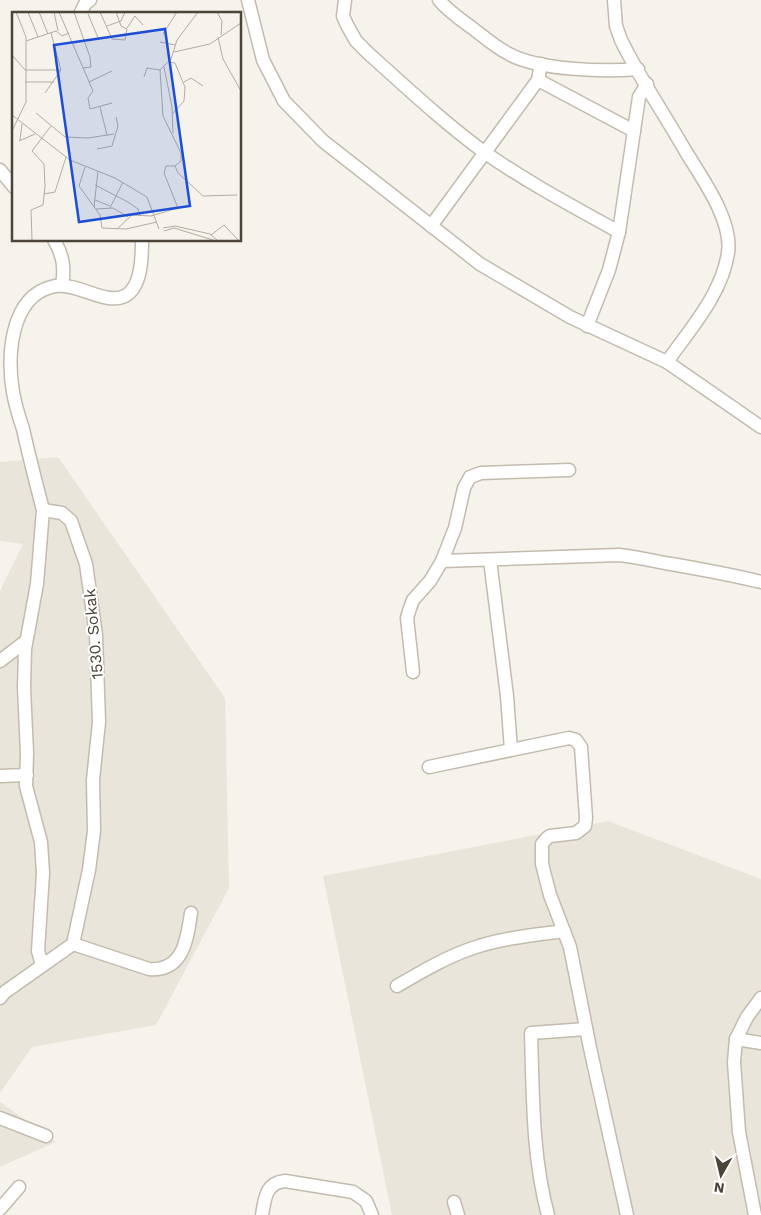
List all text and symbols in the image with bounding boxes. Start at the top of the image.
inset map [12,12,241,241]
street label: 1530. Sokak [80,588,107,680]
north arrow [696,1150,746,1200]
text: N [713,1179,725,1197]

